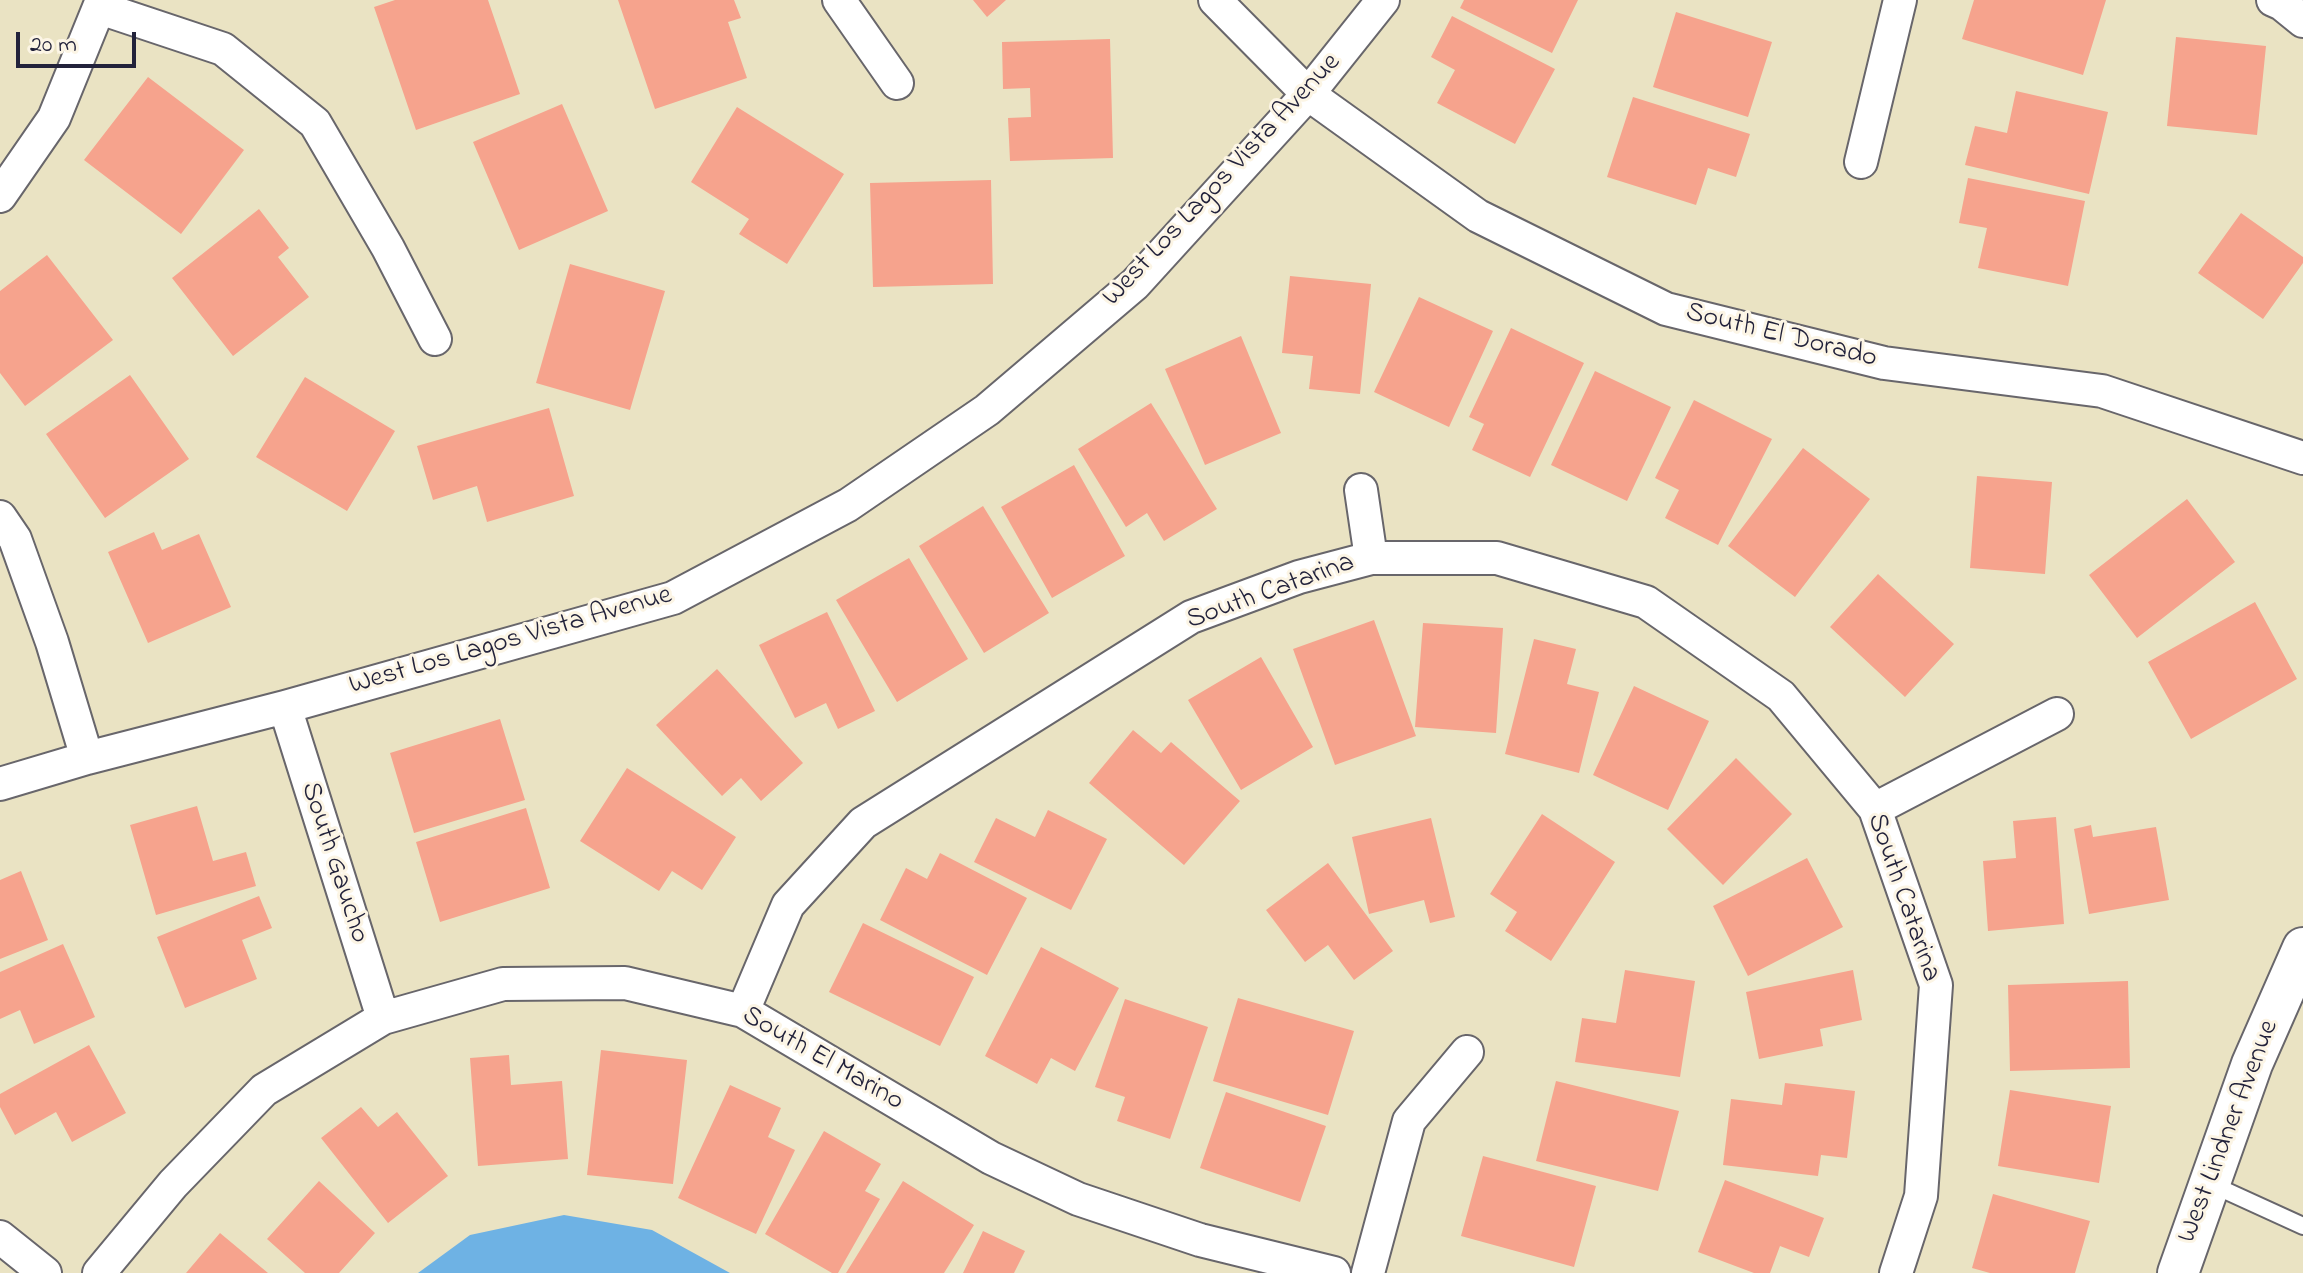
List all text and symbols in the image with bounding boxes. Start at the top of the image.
scale bar [20,16,140,66]
text: 20 m [30,28,77,63]
street label: West Los Lagos Vista Avenue [1097,47,1349,315]
street label: South El Dorado [1682,297,1880,377]
street label: South Catarina [1183,547,1359,639]
street label: West Los Lagos Vista Avenue [346,580,676,704]
street label: South Gaucho [291,778,375,948]
street label: South Catarina [1857,809,1947,987]
street label: South El Marino [735,1000,909,1120]
street label: West Lindner Avenue [2172,1016,2288,1248]

